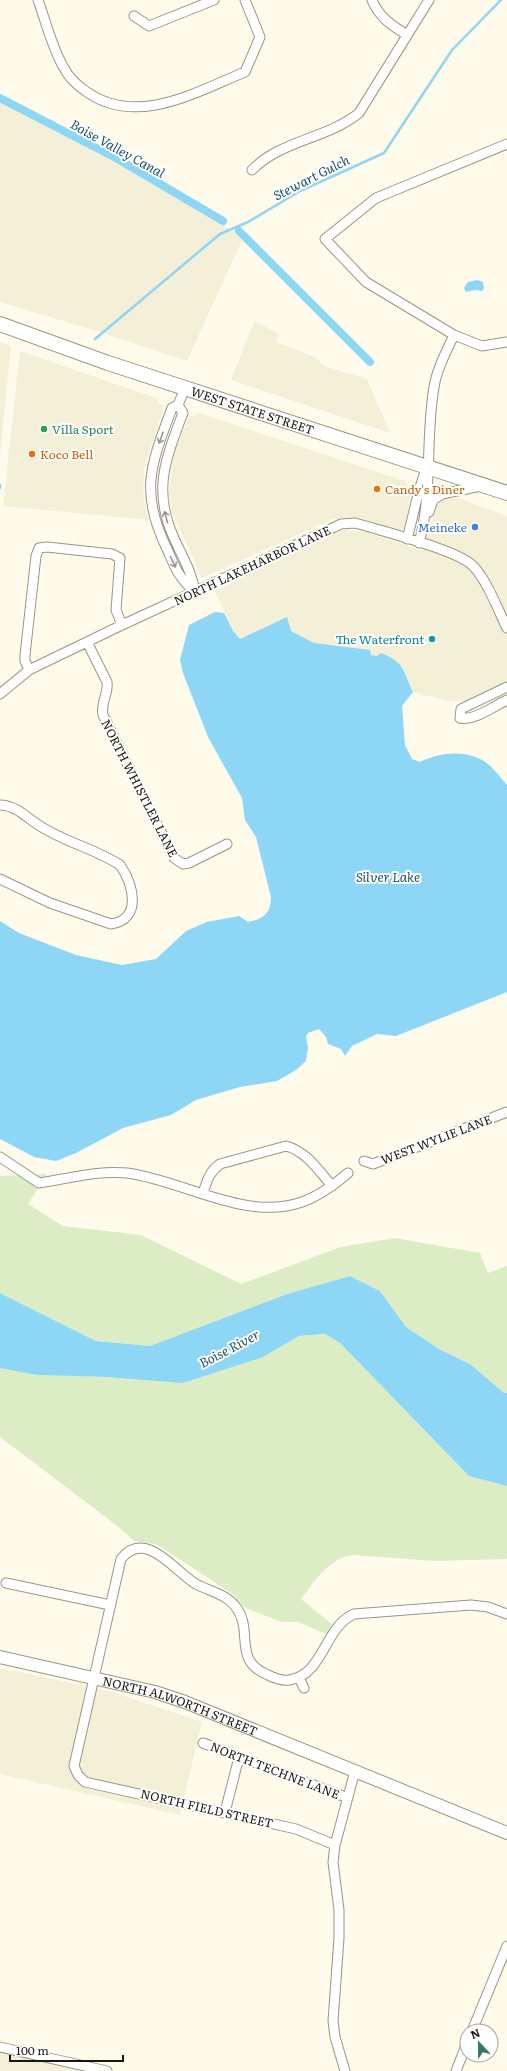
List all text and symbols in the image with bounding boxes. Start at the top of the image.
water label: Boise Valley Canal [67,114,169,182]
water label: Stewart Gulch [270,149,353,204]
street label: WEST STATE STREET [189,382,317,439]
place label: Villa Sport [52,420,114,438]
marker: Villa Sport [39,424,49,434]
one-way arrow [157,431,164,444]
place label: Koco Bell [40,445,93,463]
marker: Koco Bell [27,449,37,459]
place label: Candy's Diner [385,480,465,498]
marker: Candy's Diner [372,484,382,494]
one-way arrow [162,511,169,524]
place label: Meineke [418,518,467,536]
street label: NORTH LAKEHARBOR LANE [171,521,334,609]
marker: Meineke [470,522,480,532]
one-way arrow [170,556,177,568]
place label: The Waterfront [335,630,424,648]
marker: The Waterfront [427,634,437,644]
street label: NORTH WHISTLER LANE [97,716,183,860]
water label: Silver Lake [356,867,420,886]
street label: WEST WYLIE LANE [378,1109,494,1168]
water label: Boise River [196,1324,262,1372]
street label: NORTH ALWORTH STREET [101,1671,261,1740]
street label: NORTH TECHNE LANE [208,1737,343,1803]
street label: NORTH FIELD STREET [139,1784,275,1832]
north arrow [459,2023,499,2063]
text: N [468,2024,482,2042]
scale bar [10,2037,123,2063]
text: 100 m [16,2041,49,2059]

